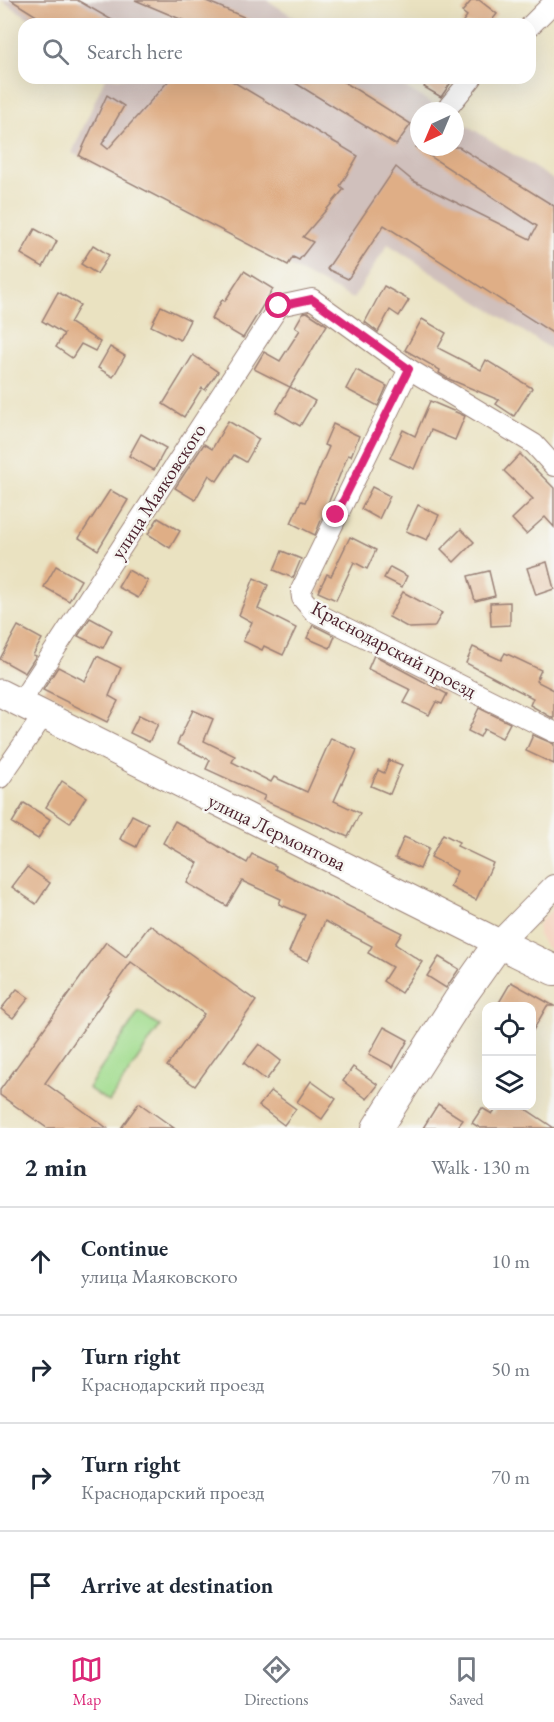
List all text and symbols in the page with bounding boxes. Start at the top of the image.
search box [18,18,536,84]
icon: search [39,35,72,68]
text: Search here [87,37,182,66]
north arrow [410,102,464,156]
route start [265,292,291,318]
street label: улица Маяковского [104,418,212,564]
route end [322,501,348,527]
street label: Краснодарский проезд [307,594,481,704]
street label: улица Лермонтова [204,787,350,877]
map controls [482,1002,536,1110]
button: locate [482,1002,536,1056]
button: layers [482,1056,536,1110]
text: 2 min [24,1150,87,1184]
text: Walk · 130 m [431,1154,530,1180]
text: Continue [81,1234,168,1263]
icon: ahead [24,1245,57,1278]
text: 10 m [491,1248,530,1274]
text: улица Маяковского [81,1263,238,1289]
text: Turn right [81,1342,180,1371]
icon: right [24,1353,57,1386]
text: 50 m [491,1356,530,1382]
text: Краснодарский проезд [81,1371,264,1397]
text: Turn right [81,1450,180,1479]
icon: right [24,1461,57,1494]
text: 70 m [491,1464,530,1490]
text: Краснодарский проезд [81,1479,264,1505]
icon: arrive [24,1569,57,1602]
text: Arrive at destination [81,1571,273,1600]
tab: Map [70,1653,103,1710]
tab: Directions [244,1653,309,1710]
tab: Saved [449,1653,484,1710]

